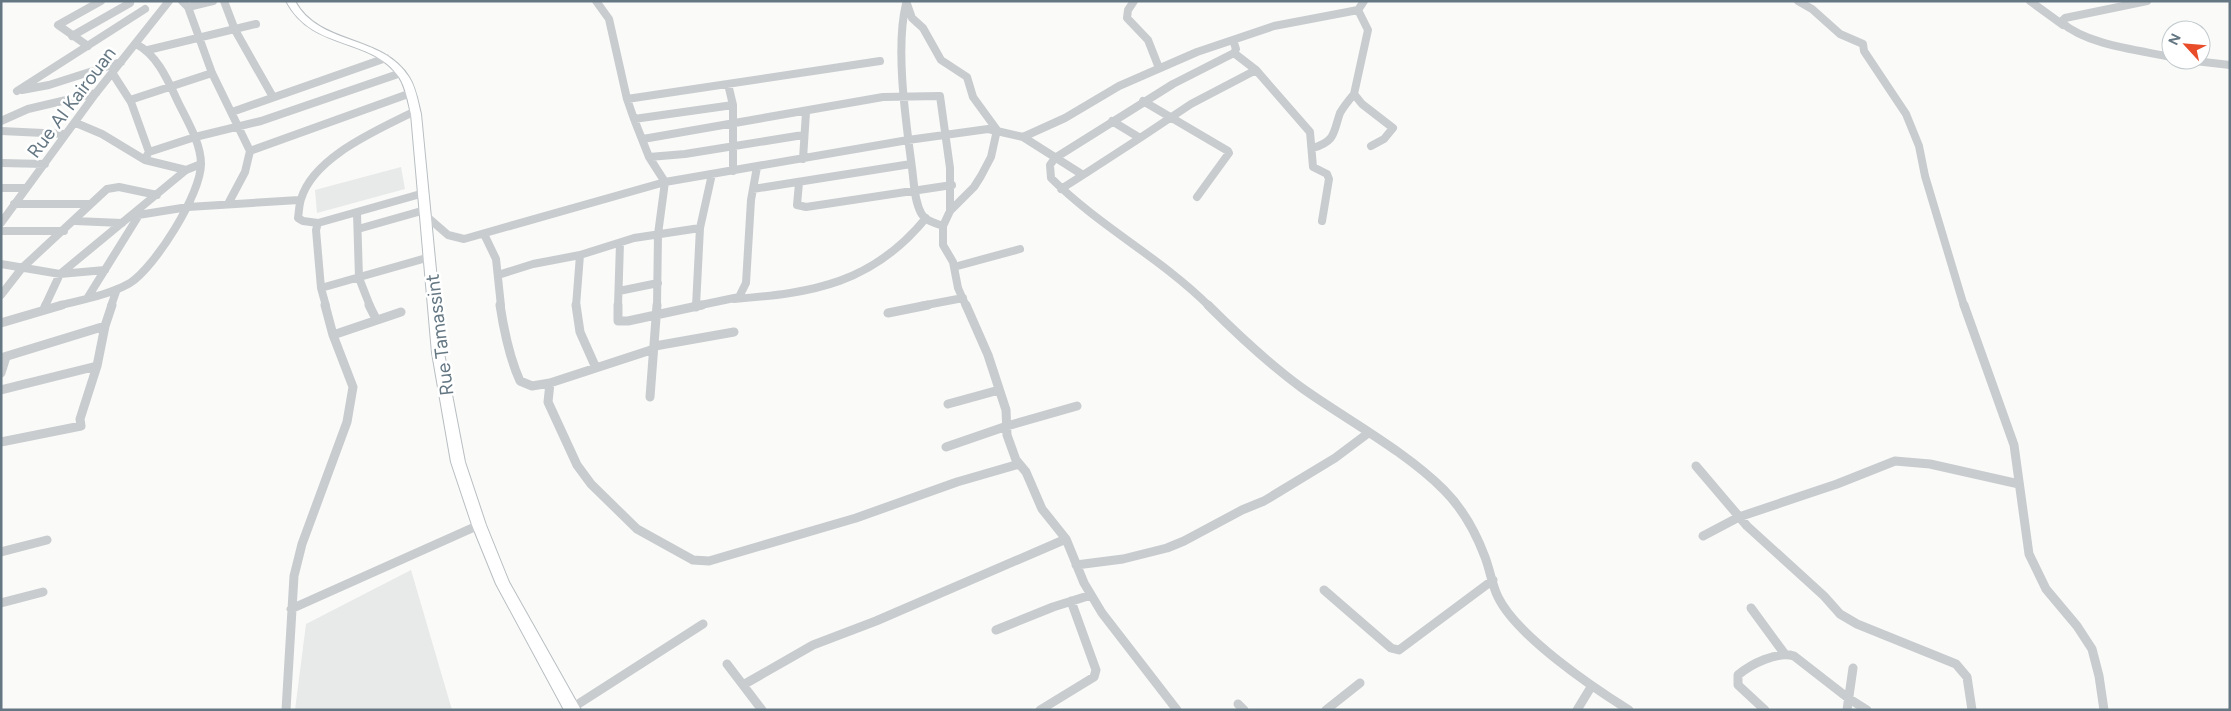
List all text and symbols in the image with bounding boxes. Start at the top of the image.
north arrow [2161,20,2211,70]
text: N [2165,31,2185,48]
street label: Rue Al Kairouan [22,42,121,162]
street label: Rue Tamassint [421,273,458,397]

